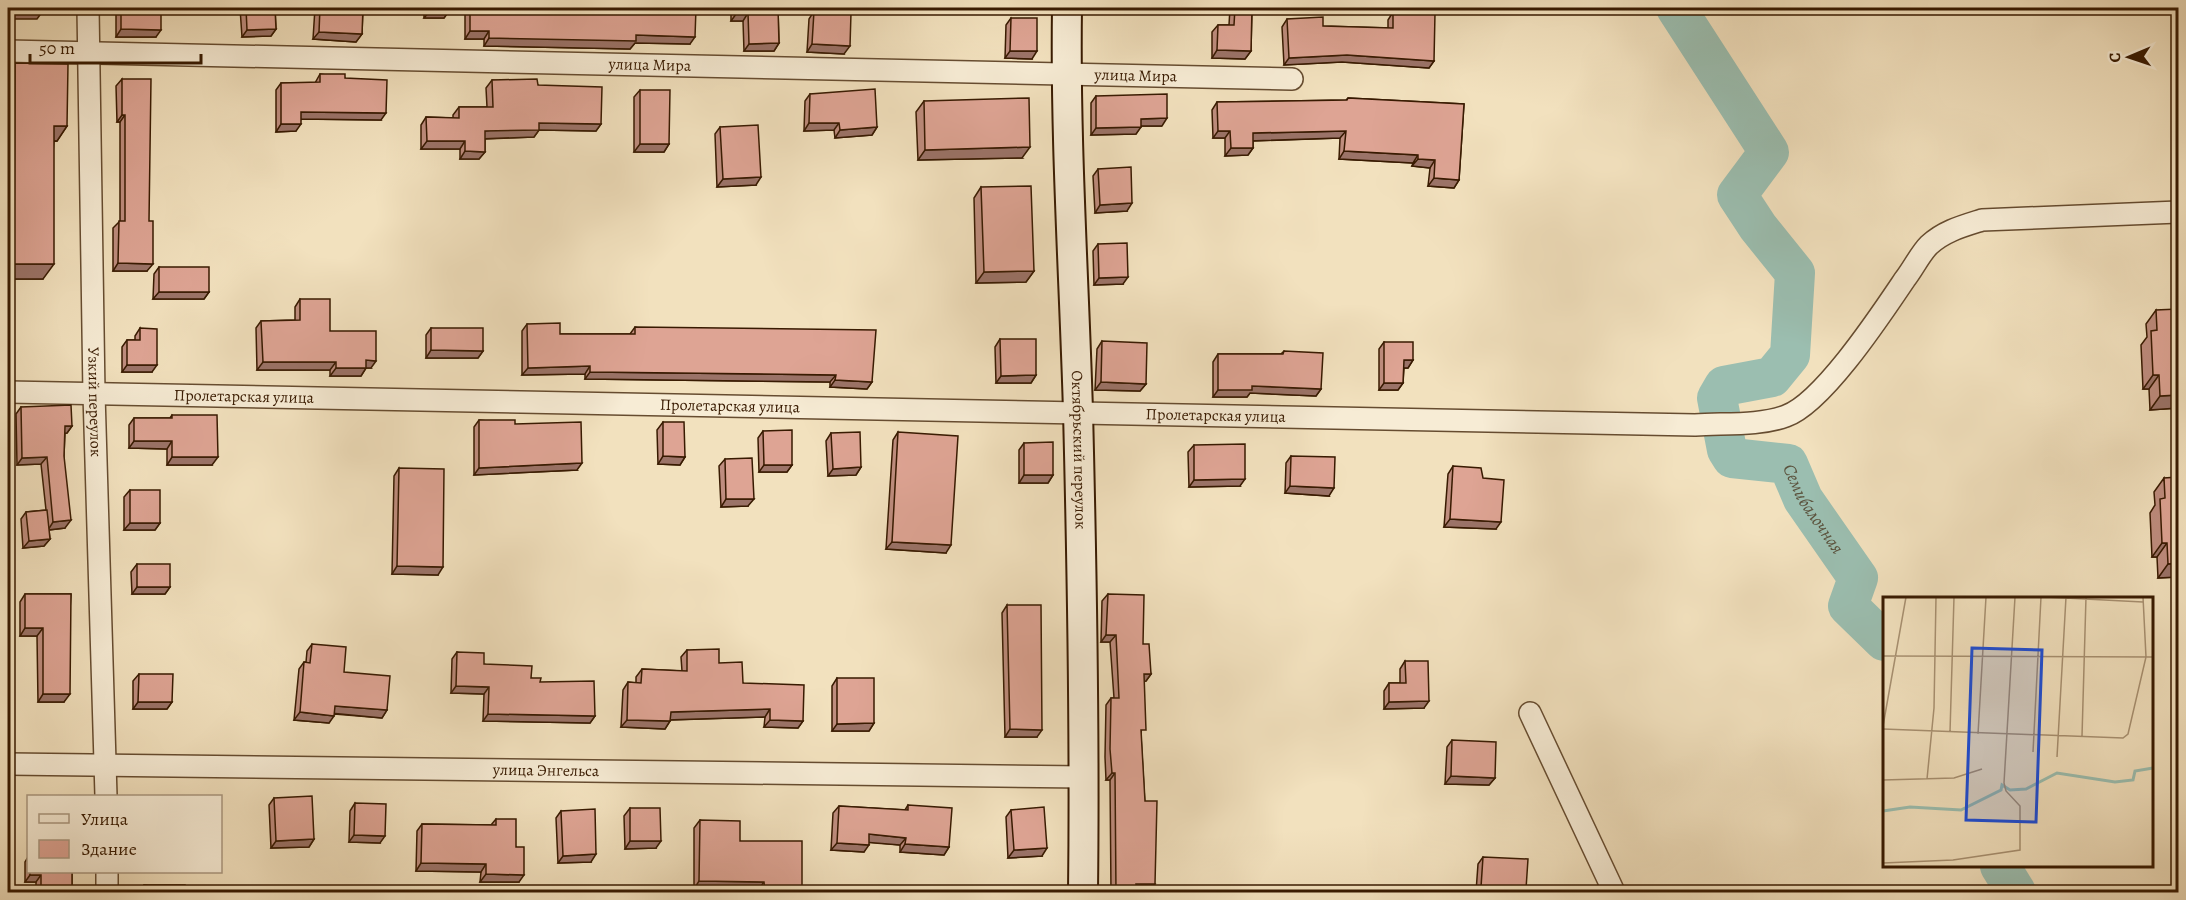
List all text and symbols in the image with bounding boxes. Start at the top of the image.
scale bar [30,27,201,65]
north arrow [2099,27,2159,87]
text: 50 m [39,36,75,60]
text: С [2104,52,2126,63]
street label: улица Мира [607,53,692,77]
street label: улица Мира [1093,64,1178,88]
street label: Узкий переулок [82,347,107,457]
street label: Октябрьский переулок [1066,370,1092,530]
street label: Пролетарская улица [174,384,315,409]
street label: Пролетарская улица [660,394,801,419]
street label: Пролетарская улица [1145,403,1287,428]
water label: Семибалочная [1777,460,1850,559]
inset map [1883,597,2153,867]
street label: улица Энгельса [492,759,600,782]
legend [27,795,222,873]
text: Улица [81,807,129,831]
text: Здание [81,837,137,861]

